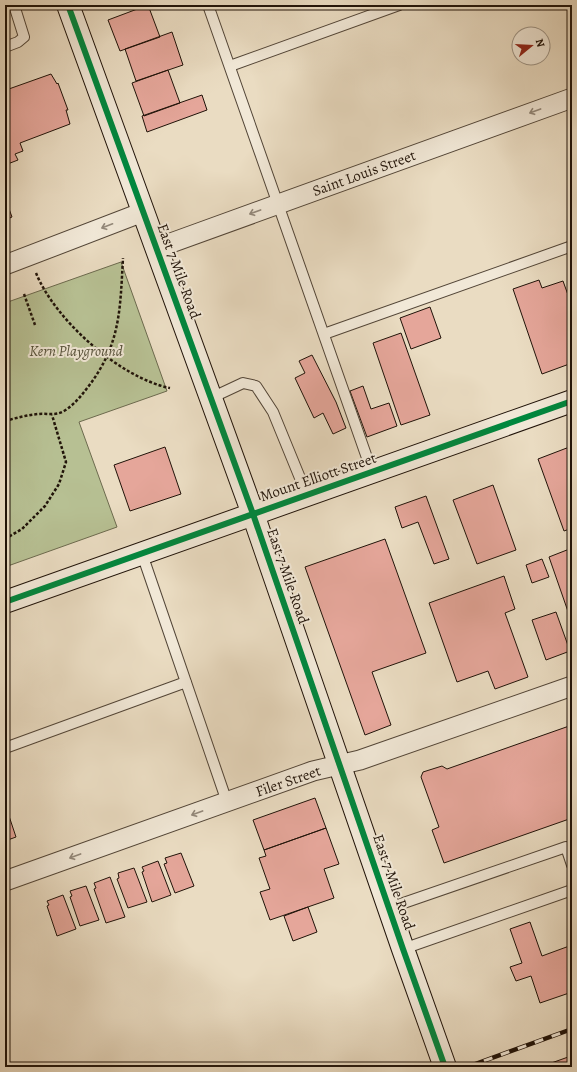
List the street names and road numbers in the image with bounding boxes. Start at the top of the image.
street label: Saint Louis Street [310,145,418,201]
street label: East 7 Mile Road [152,221,206,322]
street label: Mount Elliott Street [257,448,379,506]
street label: East 7 Mile Road [262,525,314,627]
street label: Filer Street [253,761,323,801]
street label: East 7 Mile Road [368,831,420,933]

